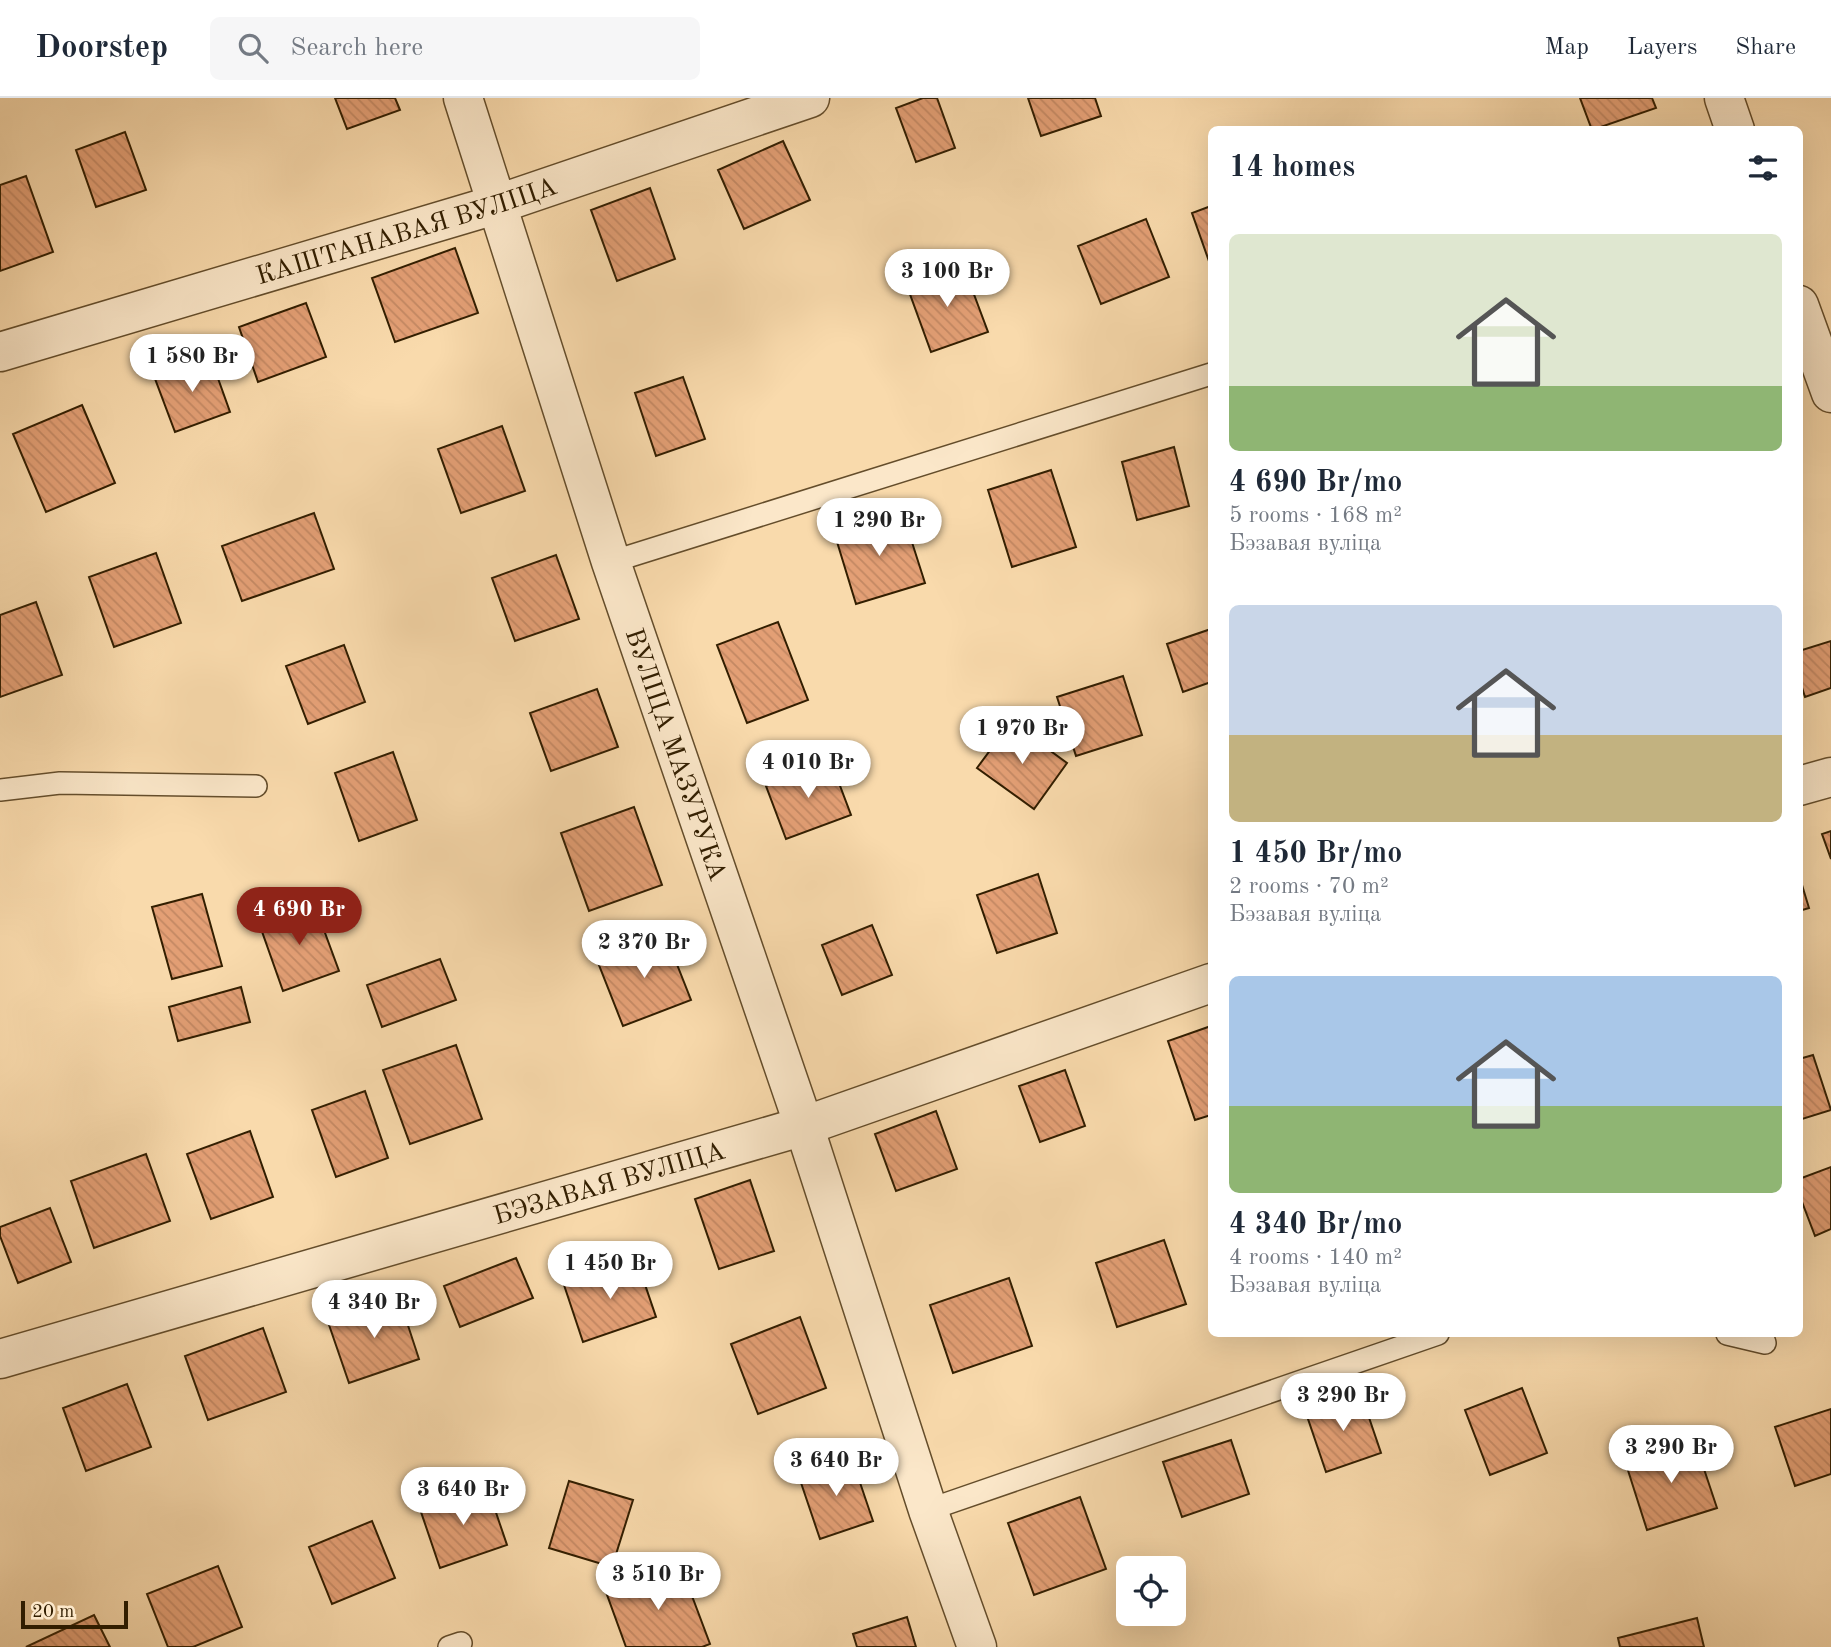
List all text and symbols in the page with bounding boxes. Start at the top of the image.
search box [210,17,700,80]
icon: search [234,29,272,67]
text: Doorstep [35,32,168,65]
text: Search here [290,35,423,61]
text: Map [1545,36,1589,60]
text: Layers [1627,36,1697,60]
text: Share [1735,36,1796,60]
icon: filters [1744,149,1782,187]
text: 14 homes [1229,153,1355,183]
street label: КАШТАНАВАЯ ВУЛІЦА [253,174,561,290]
pin: 3 100 Br [875,250,1019,309]
text: 3 100 Br [901,260,993,283]
icon: home [1443,279,1569,405]
pin: 1 580 Br [120,334,264,394]
text: 1 580 Br [146,345,238,368]
text: 4 690 Br/mo [1229,468,1402,498]
pin: 1 290 Br [807,498,951,558]
text: 5 rooms · 168 m² [1229,504,1402,527]
text: 1 290 Br [833,509,925,532]
text: Бэзавая вуліца [1229,532,1381,555]
street label: ВУЛІЦА МАЗУРУКА [620,625,730,884]
icon: home [1443,650,1569,776]
pin: 1 970 Br [950,706,1094,766]
text: 1 970 Br [976,717,1068,740]
pin: 4 010 Br [736,740,880,800]
text: 4 010 Br [762,751,854,774]
text: 1 450 Br/mo [1229,839,1402,869]
text: 2 rooms · 70 m² [1229,875,1389,898]
pin: 4 690 Br [227,888,371,947]
text: 4 690 Br [253,898,345,921]
text: Бэзавая вуліца [1229,903,1381,926]
pin: 2 370 Br [572,920,716,980]
text: 2 370 Br [598,931,690,954]
icon: home [1443,1021,1569,1147]
street label: БЭЗАВАЯ ВУЛІЦА [491,1139,728,1230]
text: 4 340 Br/mo [1229,1210,1402,1240]
pin: 1 450 Br [538,1242,682,1301]
text: 4 rooms · 140 m² [1229,1246,1402,1269]
text: 1 450 Br [564,1252,656,1275]
text: Бэзавая вуліца [1229,1274,1381,1297]
pin: 4 340 Br [302,1280,446,1340]
text: 4 340 Br [328,1291,420,1314]
pin: 3 290 Br [1271,1374,1415,1433]
text: 3 290 Br [1297,1384,1389,1407]
pin: 3 290 Br [1599,1426,1743,1485]
text: 3 290 Br [1625,1436,1717,1459]
pin: 3 640 Br [764,1438,908,1498]
text: 3 640 Br [790,1449,882,1472]
pin: 3 640 Br [391,1468,535,1527]
text: 3 640 Br [417,1478,509,1501]
pin: 3 510 Br [586,1552,730,1612]
map controls [1116,1556,1186,1626]
button: locate [1116,1556,1186,1626]
text: 3 510 Br [612,1563,704,1586]
scale bar [21,1598,128,1630]
text: 20 m [32,1603,74,1622]

